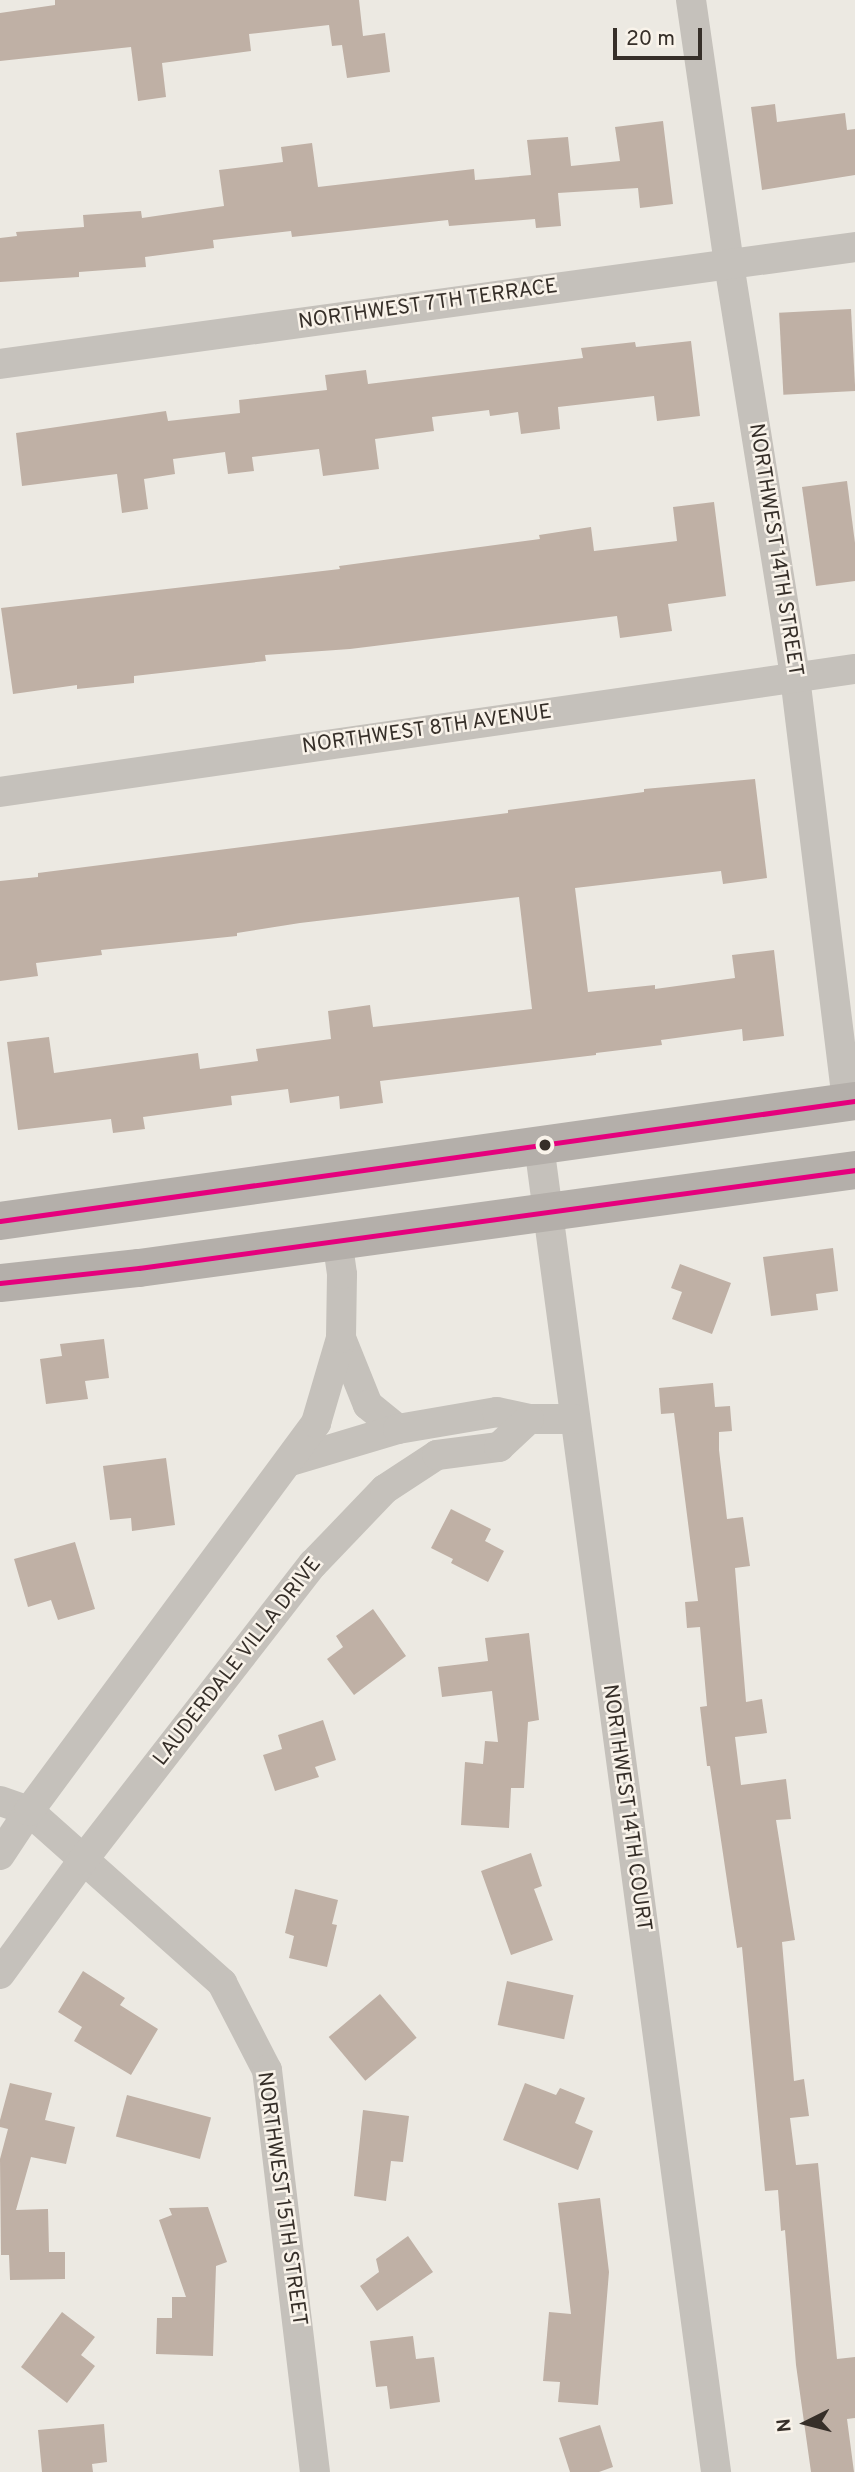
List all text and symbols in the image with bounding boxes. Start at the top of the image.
scale bar [617,14,706,58]
text: 20 m [626,26,675,53]
street label: NORTHWEST 7TH TERRACE [295,274,561,336]
street label: NORTHWEST 14TH STREET [742,421,808,679]
street label: NORTHWEST 8TH AVENUE [300,700,554,760]
unlabelled marker [538,1138,552,1152]
street label: LAUDERDALE VILLA DRIVE [148,1552,328,1772]
street label: NORTHWEST 14TH COURT [596,1683,656,1933]
street label: NORTHWEST 15TH STREET [251,2070,311,2328]
north arrow [771,2388,841,2458]
text: N [772,2417,798,2433]

